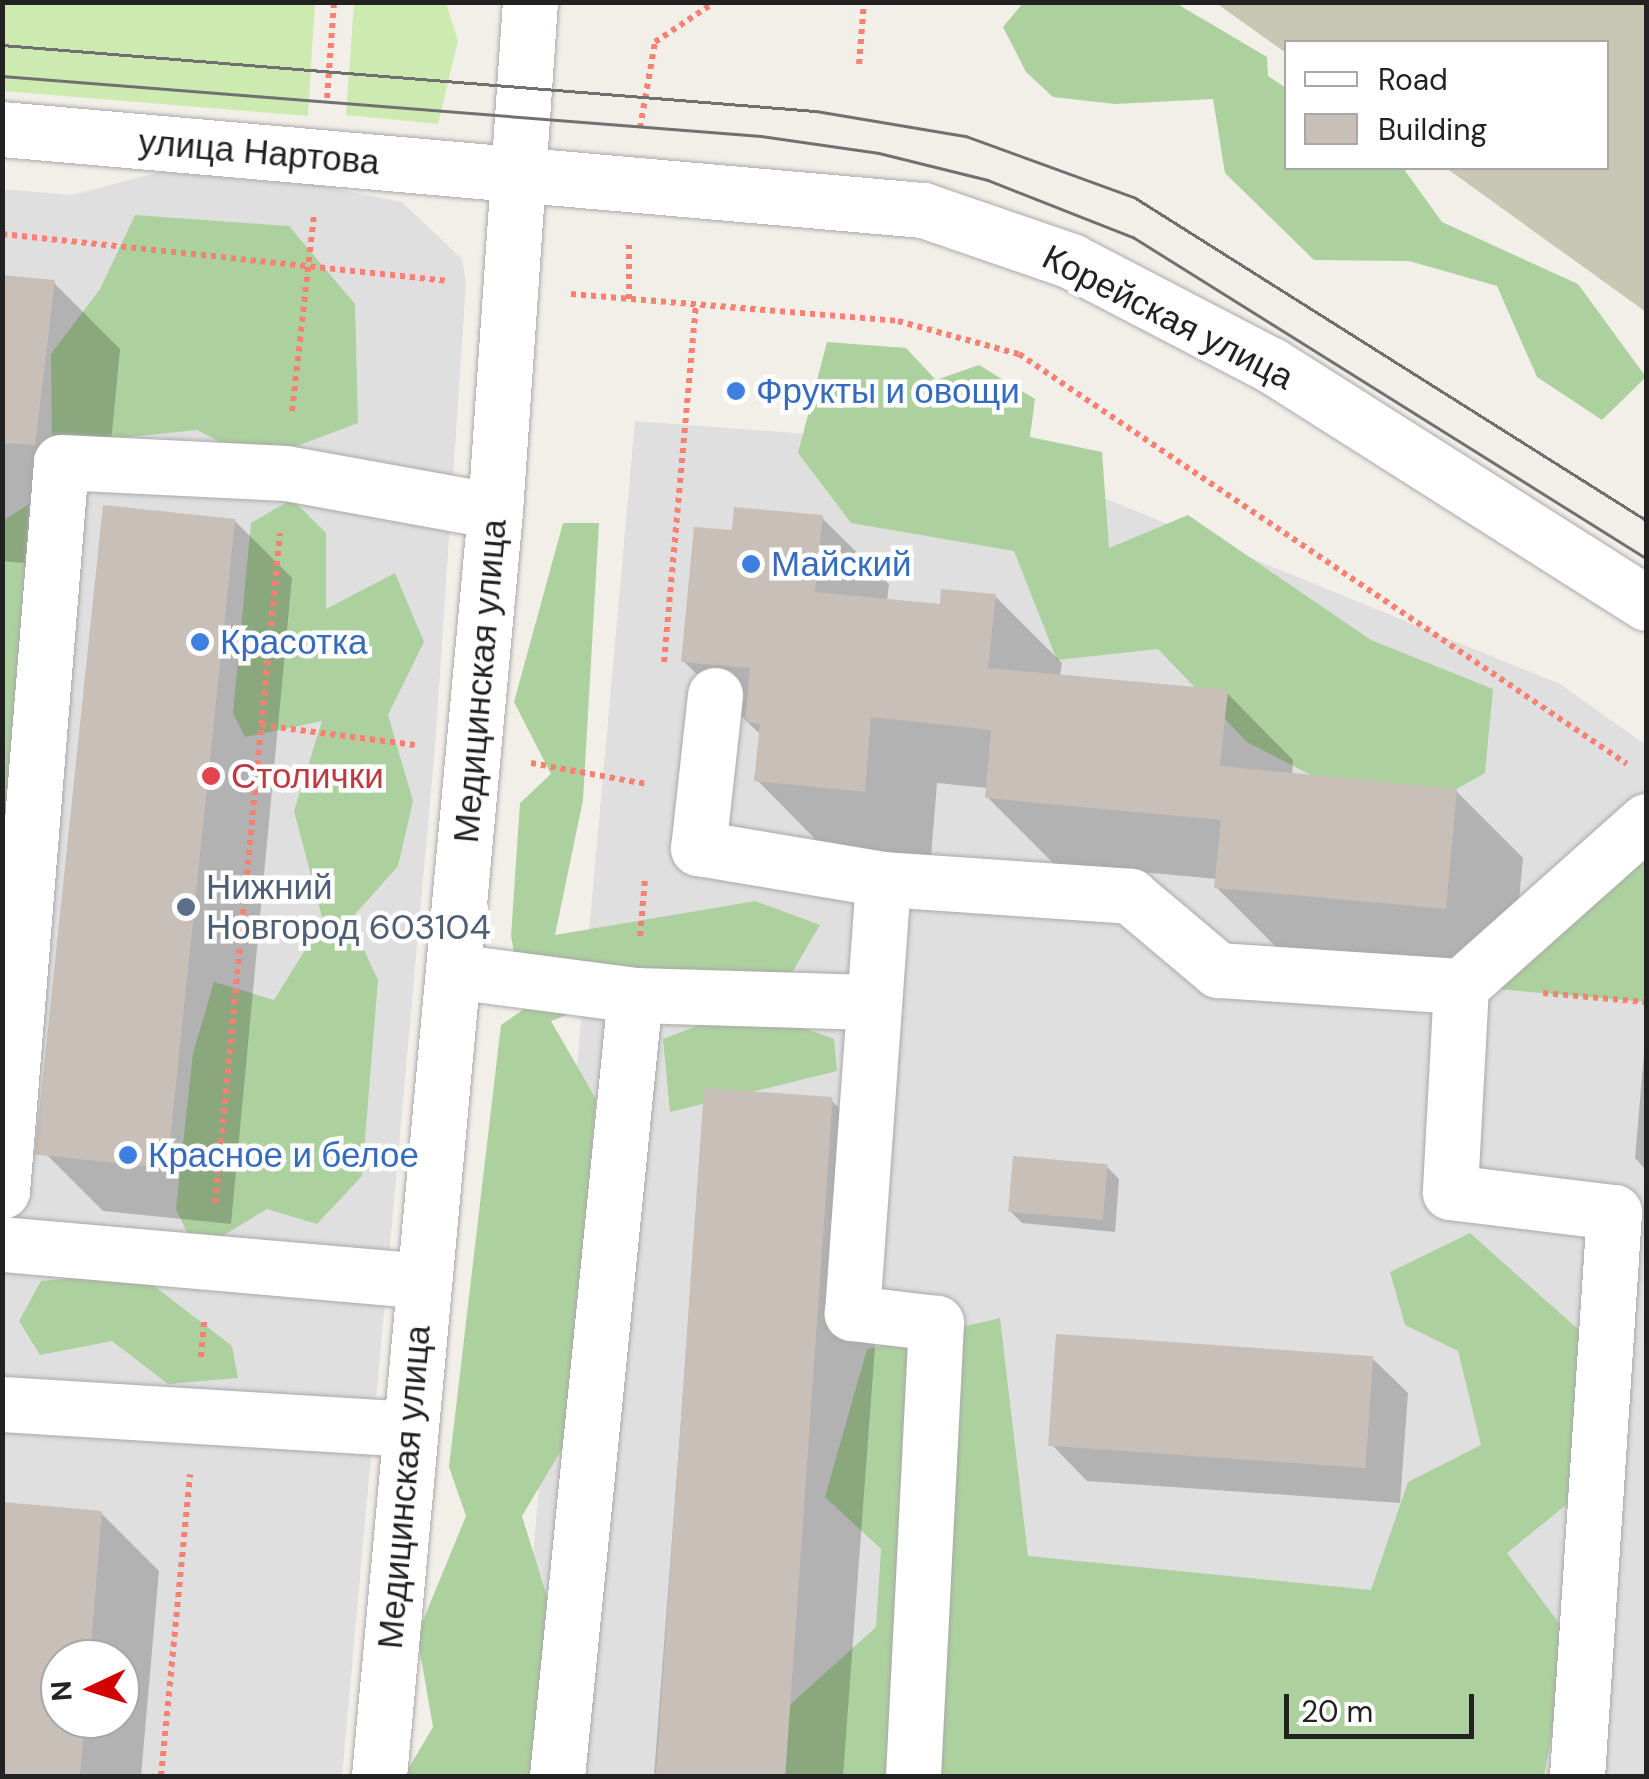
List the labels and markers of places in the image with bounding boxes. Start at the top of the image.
place label: Фрукты и овощи [756,370,1020,412]
marker: Фрукты и овощи [725,380,747,402]
place label: Майский [771,543,911,585]
marker: Майский [740,553,762,575]
place label: Красотка [220,621,367,663]
marker: Красотка [189,631,211,653]
place label: Столички [231,755,384,797]
marker: Столички [200,765,222,787]
place label: Нижний Новгород 603104 [206,866,491,948]
marker: Нижний Новгород 603104 [175,896,197,918]
place label: Красное и белое [148,1134,419,1176]
marker: Красное и белое [117,1144,139,1166]

